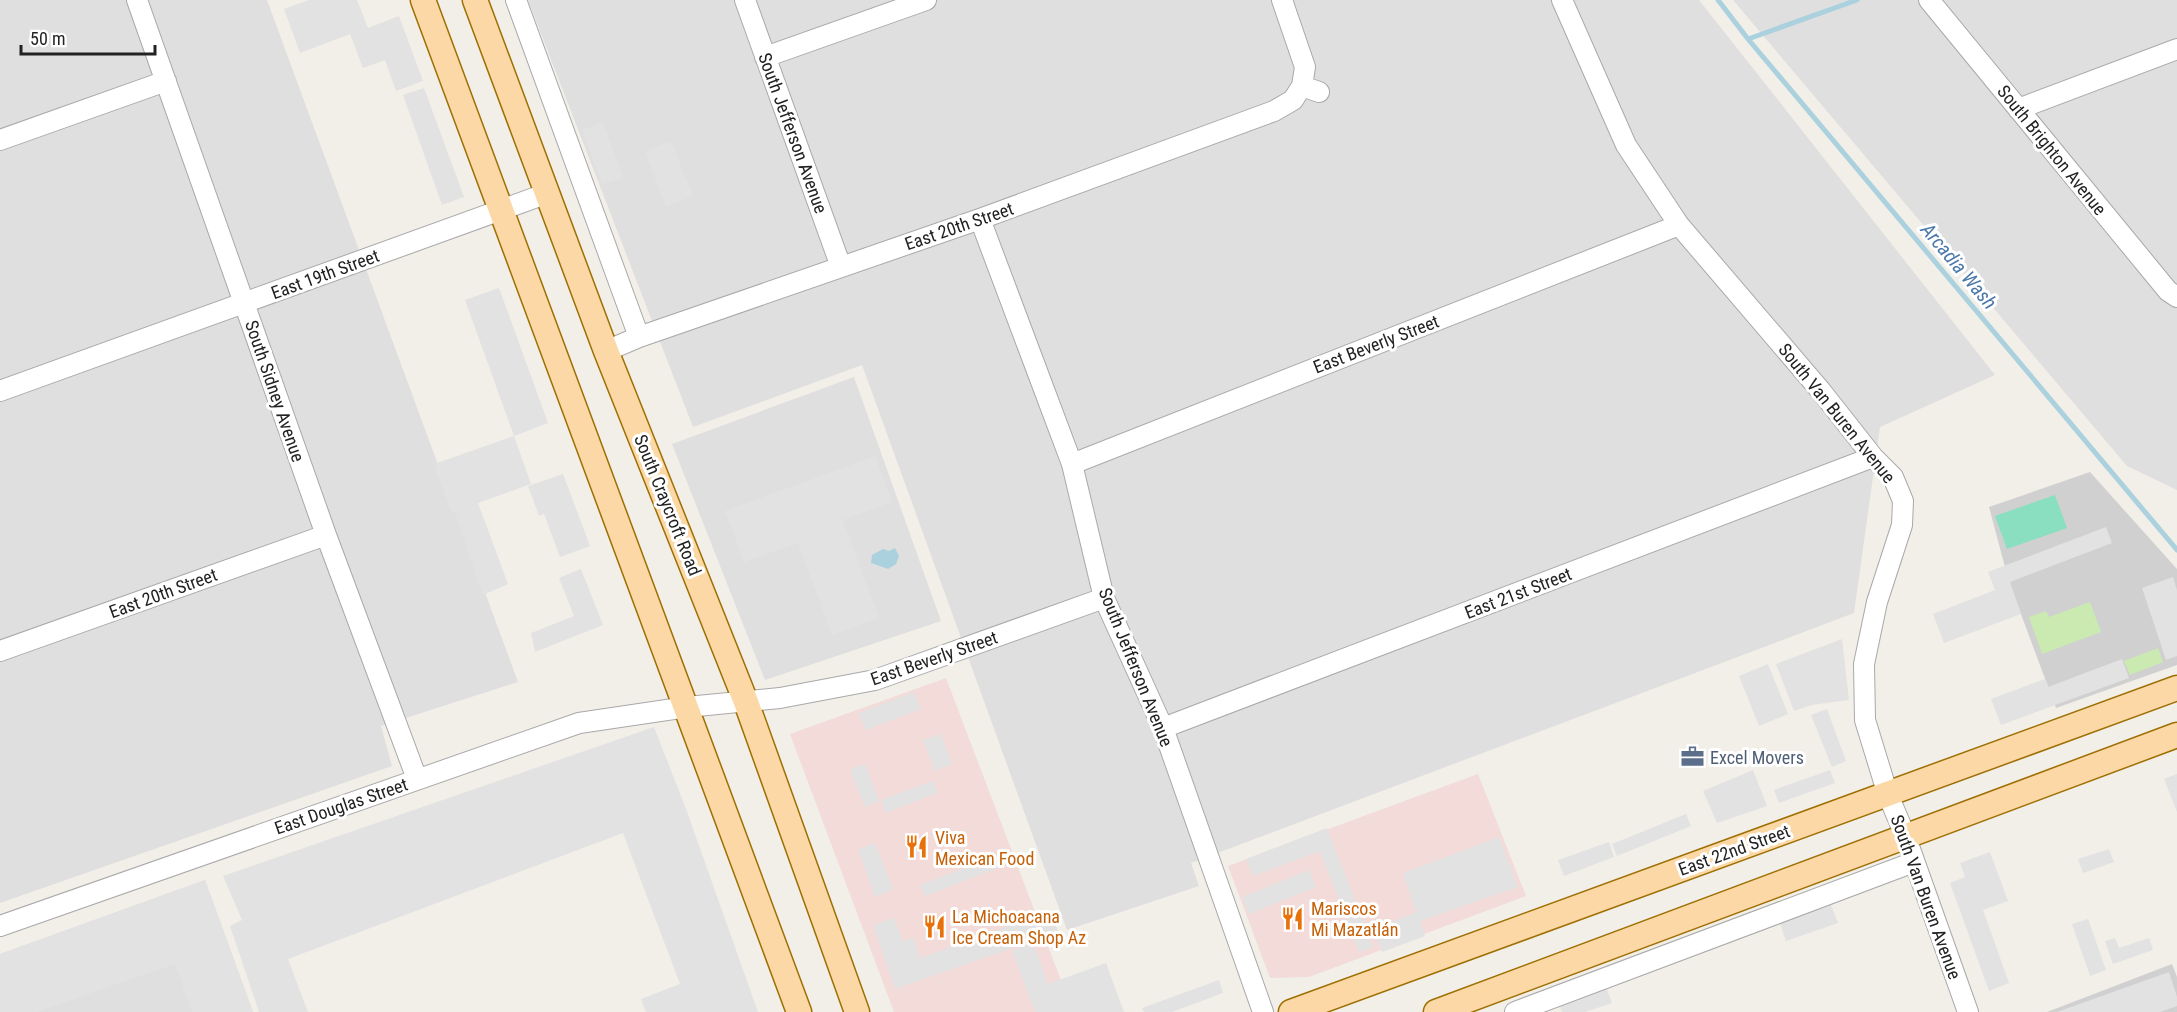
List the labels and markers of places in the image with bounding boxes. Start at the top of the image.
office icon: Excel Movers [1679,744,1705,770]
place label: Excel Movers [1710,747,1804,768]
place label: Viva Mexican Food [935,827,1034,869]
restaurant icon: Viva Mexican Food [904,834,930,860]
place label: Mariscos Mi Mazatlán [1311,898,1398,940]
restaurant icon: Mariscos Mi Mazatlán [1280,905,1306,931]
place label: La Michoacana Ice Cream Shop Az [952,906,1086,948]
restaurant icon: La Michoacana Ice Cream Shop Az [921,913,947,939]

